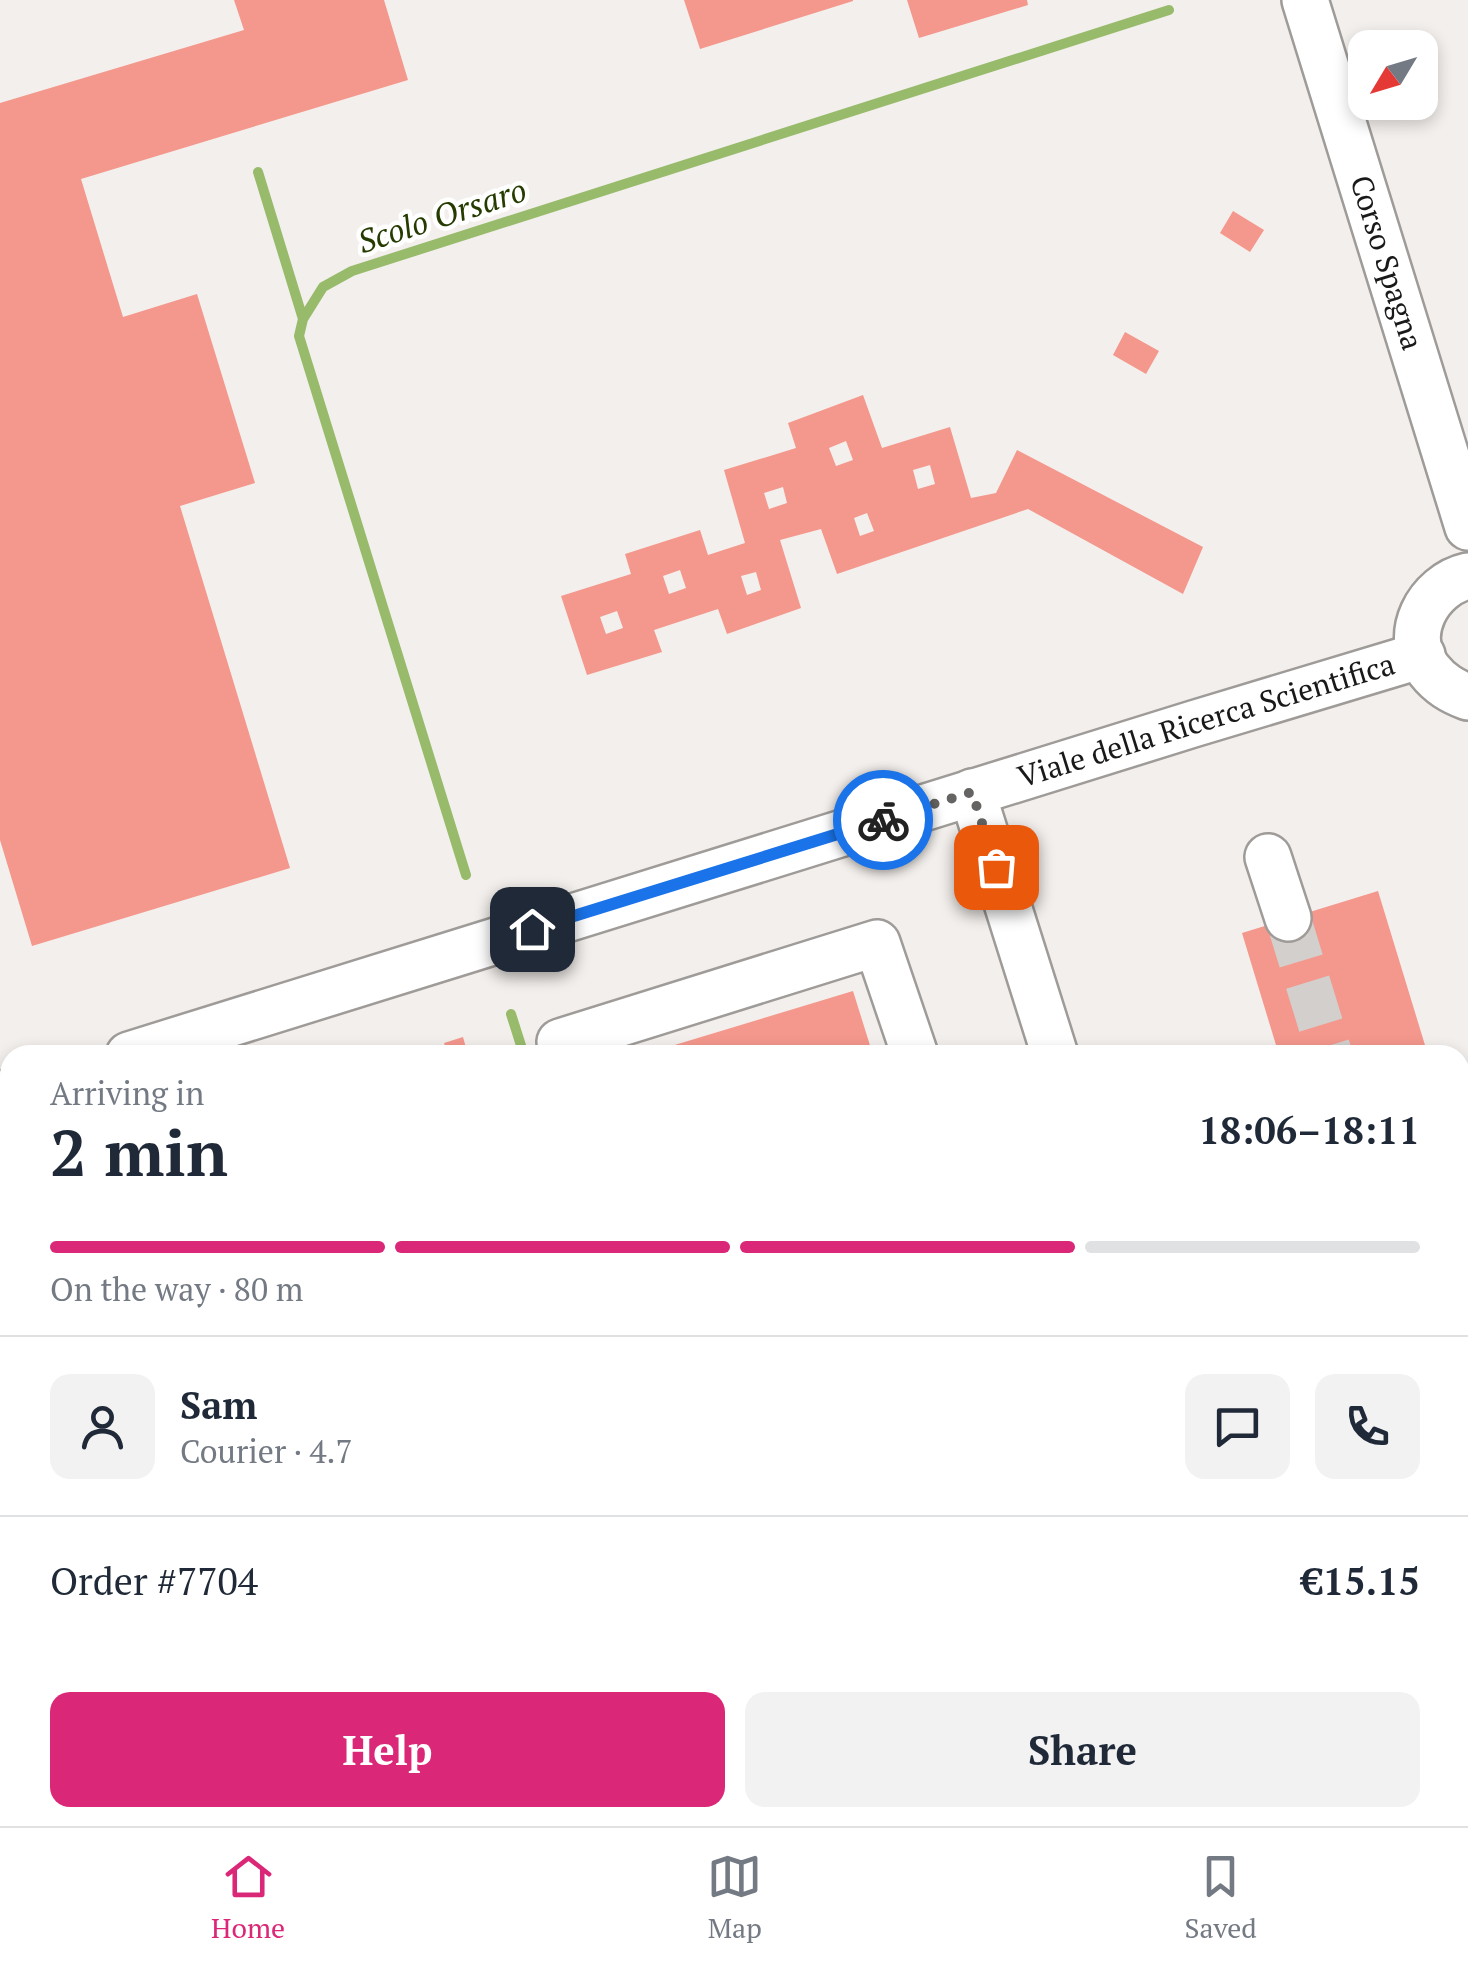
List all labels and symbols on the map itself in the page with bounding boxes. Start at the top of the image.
north arrow [1348,30,1438,120]
water label: Scolo Orsaro [352,168,531,262]
street label: Corso Spagna [1341,170,1433,355]
street label: Viale della Ricerca Scientifica [1012,643,1399,796]
courier [833,770,933,870]
pin [954,825,1039,910]
pin [490,887,575,972]

